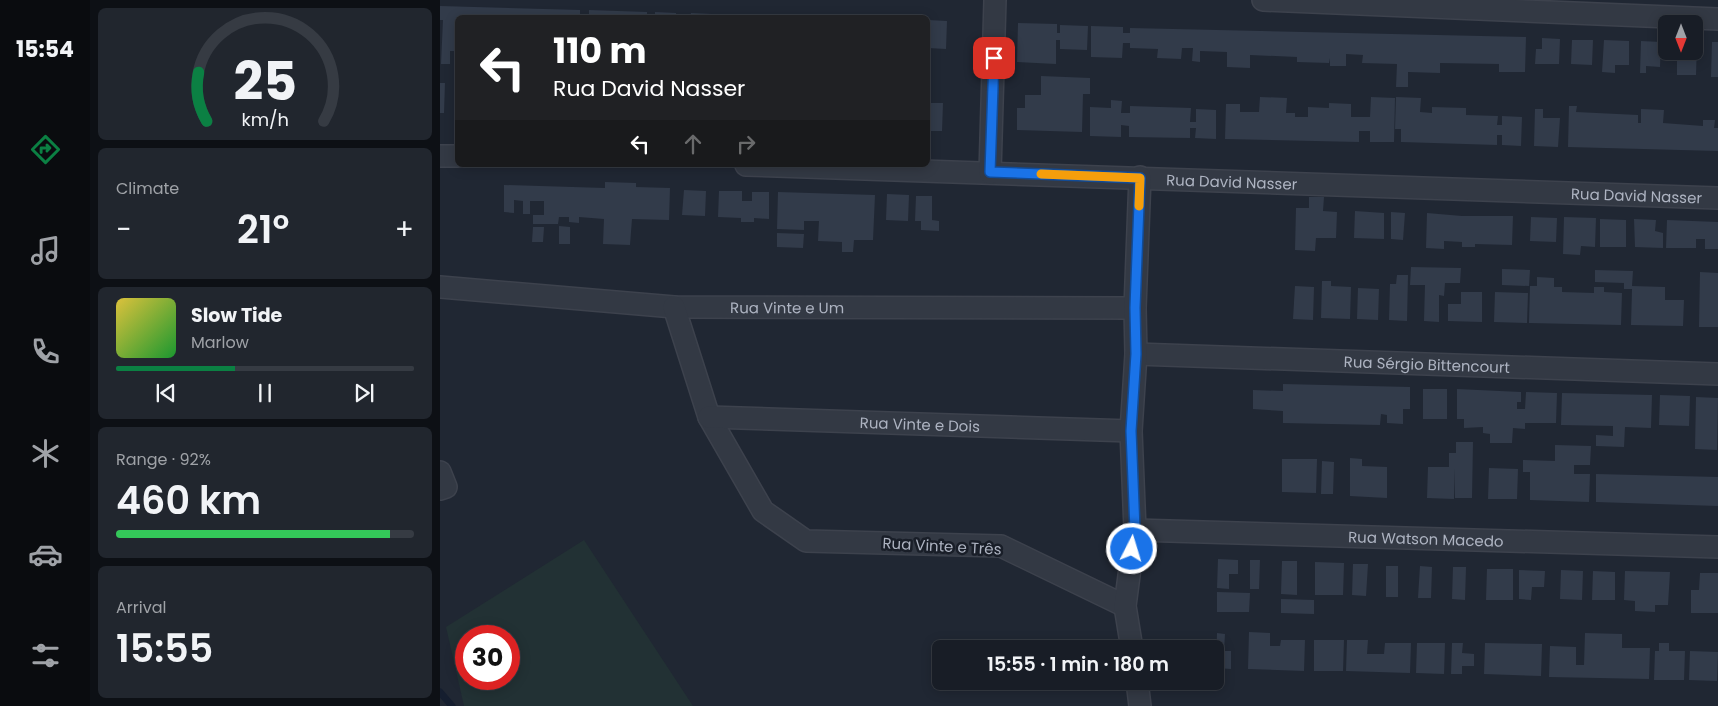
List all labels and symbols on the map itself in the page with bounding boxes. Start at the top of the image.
north arrow [1658,15,1702,60]
pin [973,37,1015,79]
street label: Rua David Nasser [1166,169,1298,194]
street label: Rua David Nasser [1571,183,1703,208]
street label: Rua Vinte e Um [730,297,844,318]
street label: Rua Sérgio Bittencourt [1343,351,1510,377]
street label: Rua Vinte e Dois [859,412,980,436]
position arrow [1105,522,1157,574]
street label: Rua Watson Macedo [1348,526,1504,551]
street label: Rua Vinte e Três [882,532,1002,560]
speed limit sign: 30 [455,625,520,690]

